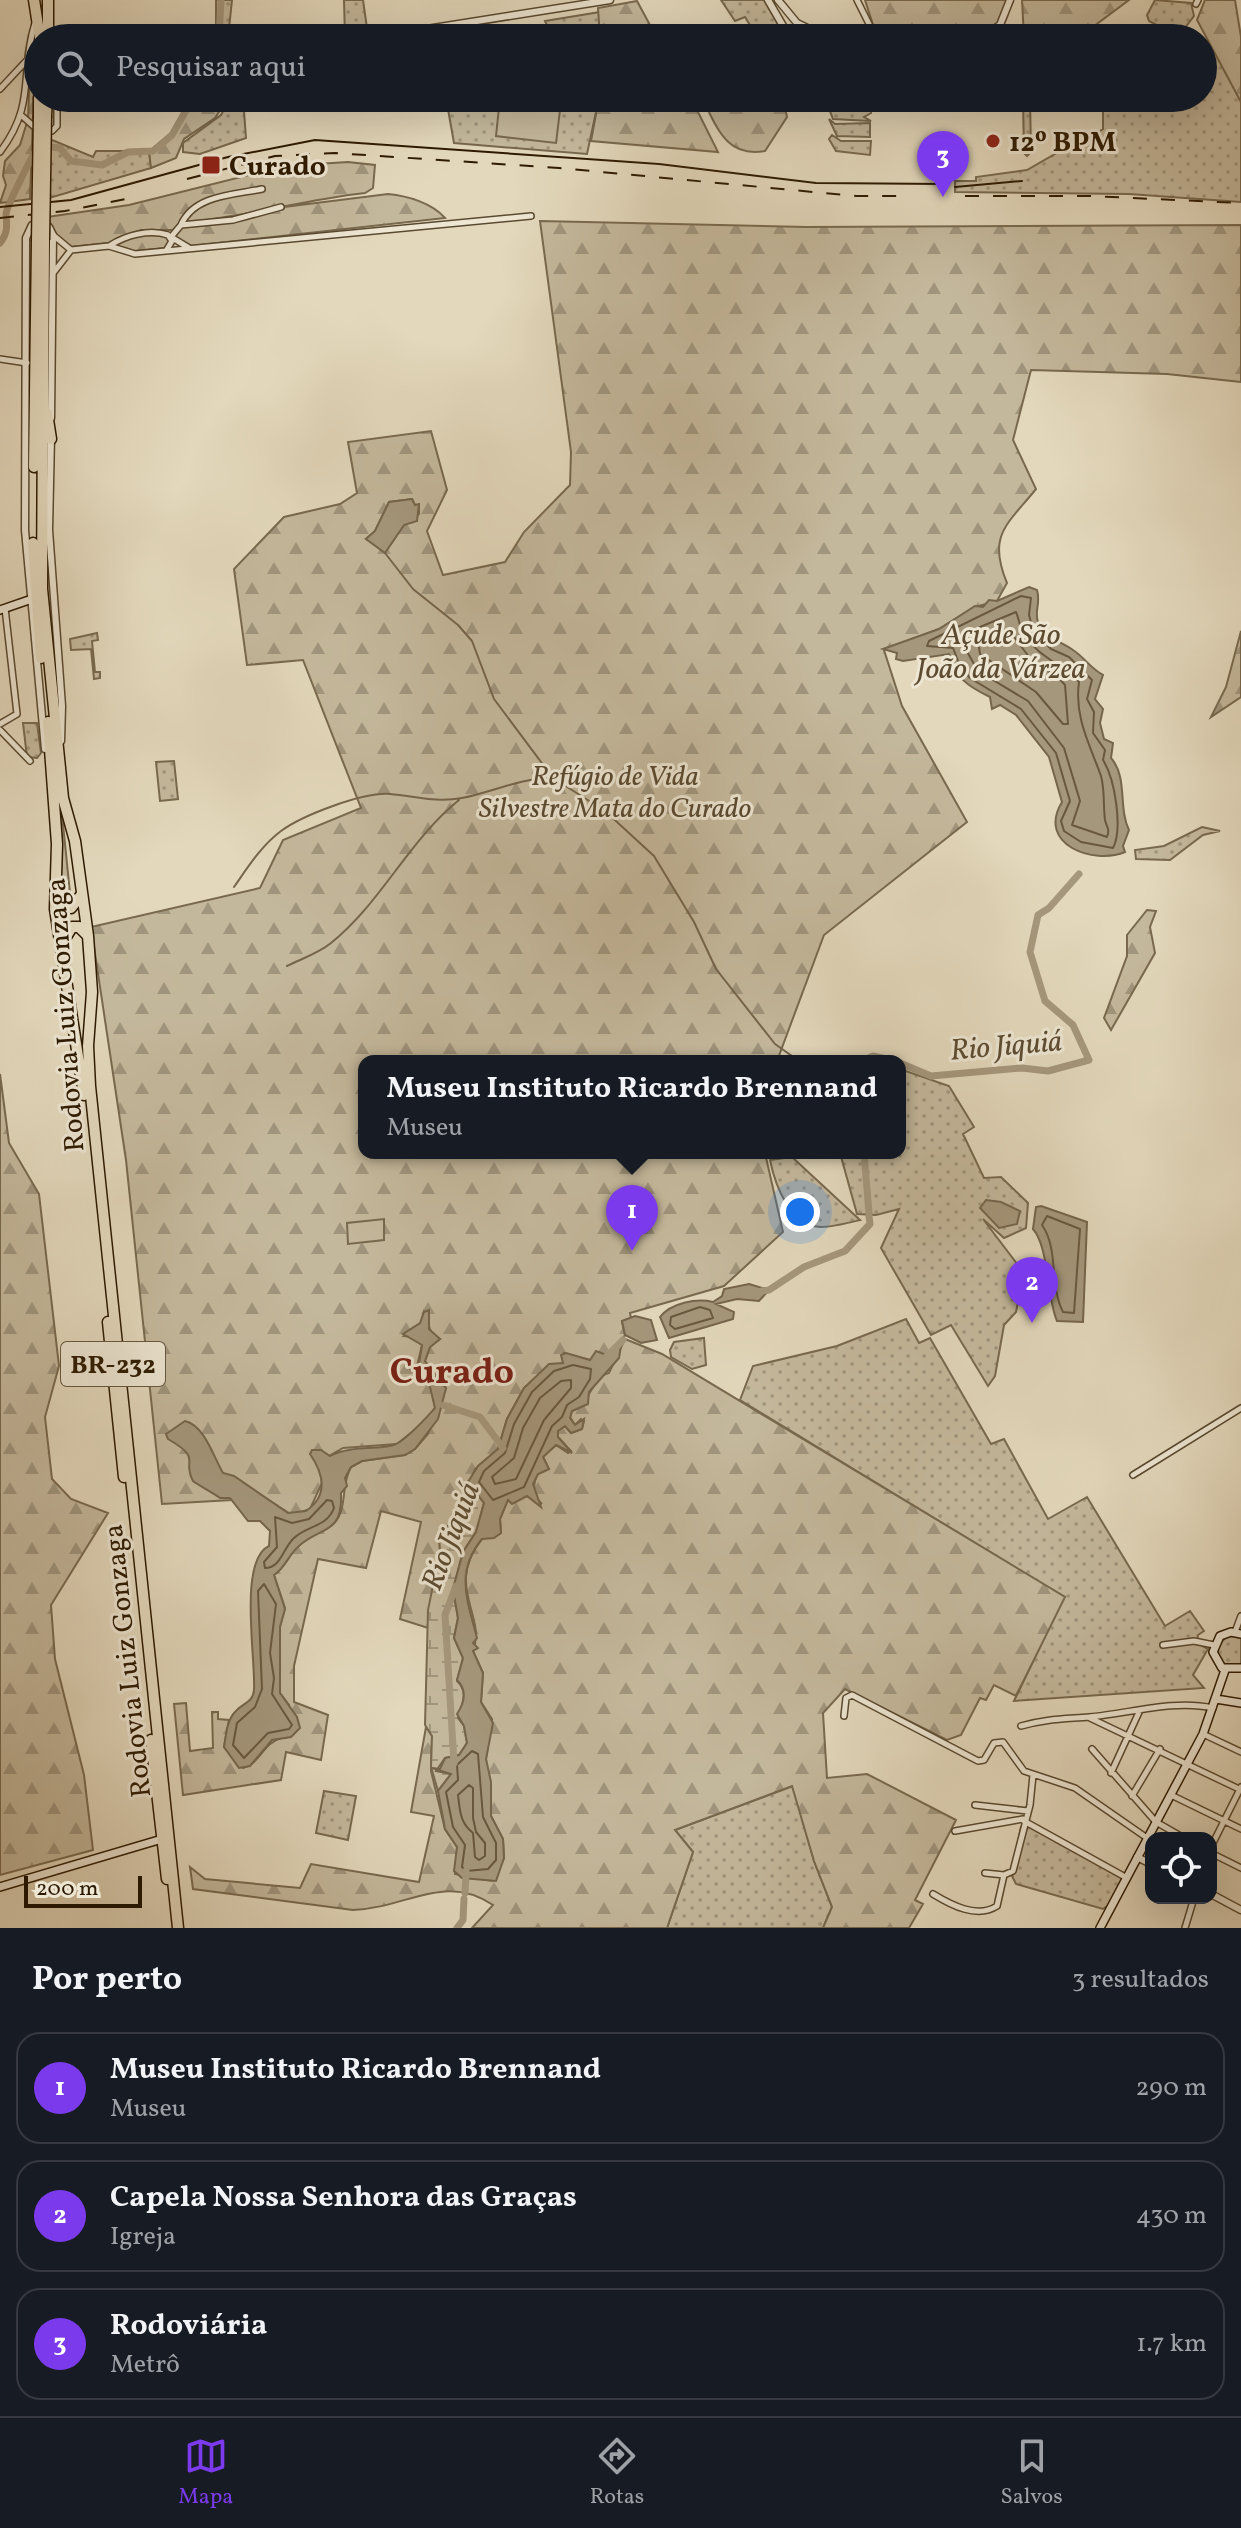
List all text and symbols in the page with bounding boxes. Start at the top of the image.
search box [24,24,1217,112]
icon: search [52,46,96,90]
text: Pesquisar aqui [116,47,306,89]
place label: 12º BPM [1009,124,1116,163]
pin: 3 [917,131,969,197]
marker: 12º BPM [984,132,1002,150]
place label: Curado [229,148,326,187]
marker: Curado [200,154,222,176]
water label: Açude São João da Várzea [913,615,1086,691]
park label: Refúgio de Vida Silvestre Mata do Curado [479,758,751,829]
street label: Rodovia Luiz Gonzaga [37,877,96,1153]
water label: Rio Jiquiá [948,1021,1064,1073]
popup [358,1055,906,1159]
text: Museu Instituto Ricardo Brennand [386,1068,878,1110]
text: Museu [386,1110,463,1146]
pin: 1 [606,1185,658,1251]
your location [780,1192,820,1232]
pin: 2 [1006,1257,1058,1323]
road number: BR-232 [61,1342,165,1386]
district label: Curado [390,1349,514,1399]
water label: Rio Jiquiá [412,1477,492,1597]
street label: Rodovia Luiz Gonzaga [95,1522,162,1799]
map controls [1145,1832,1217,1904]
button: locate [1145,1832,1217,1904]
scale bar [24,1872,142,1908]
text: 200 m [36,1874,98,1905]
text: Por perto [32,1957,182,2004]
text: 3 resultados [1072,1962,1209,1998]
text: Museu Instituto Ricardo Brennand [110,2049,601,2091]
text: 1 [55,2070,65,2106]
text: 290 m [1135,2070,1207,2106]
text: Museu [110,2091,186,2127]
text: Capela Nossa Senhora das Graças [110,2177,577,2219]
text: 2 [53,2198,67,2234]
text: 430 m [1136,2198,1207,2234]
text: Igreja [110,2219,176,2255]
text: Rodoviária [110,2305,268,2347]
text: 3 [53,2326,67,2362]
text: 1.7 km [1136,2326,1207,2362]
text: Metrô [110,2347,180,2383]
tab: Mapa [178,2434,233,2513]
tab: Rotas [590,2434,644,2513]
tab: Salvos [1001,2434,1063,2513]

